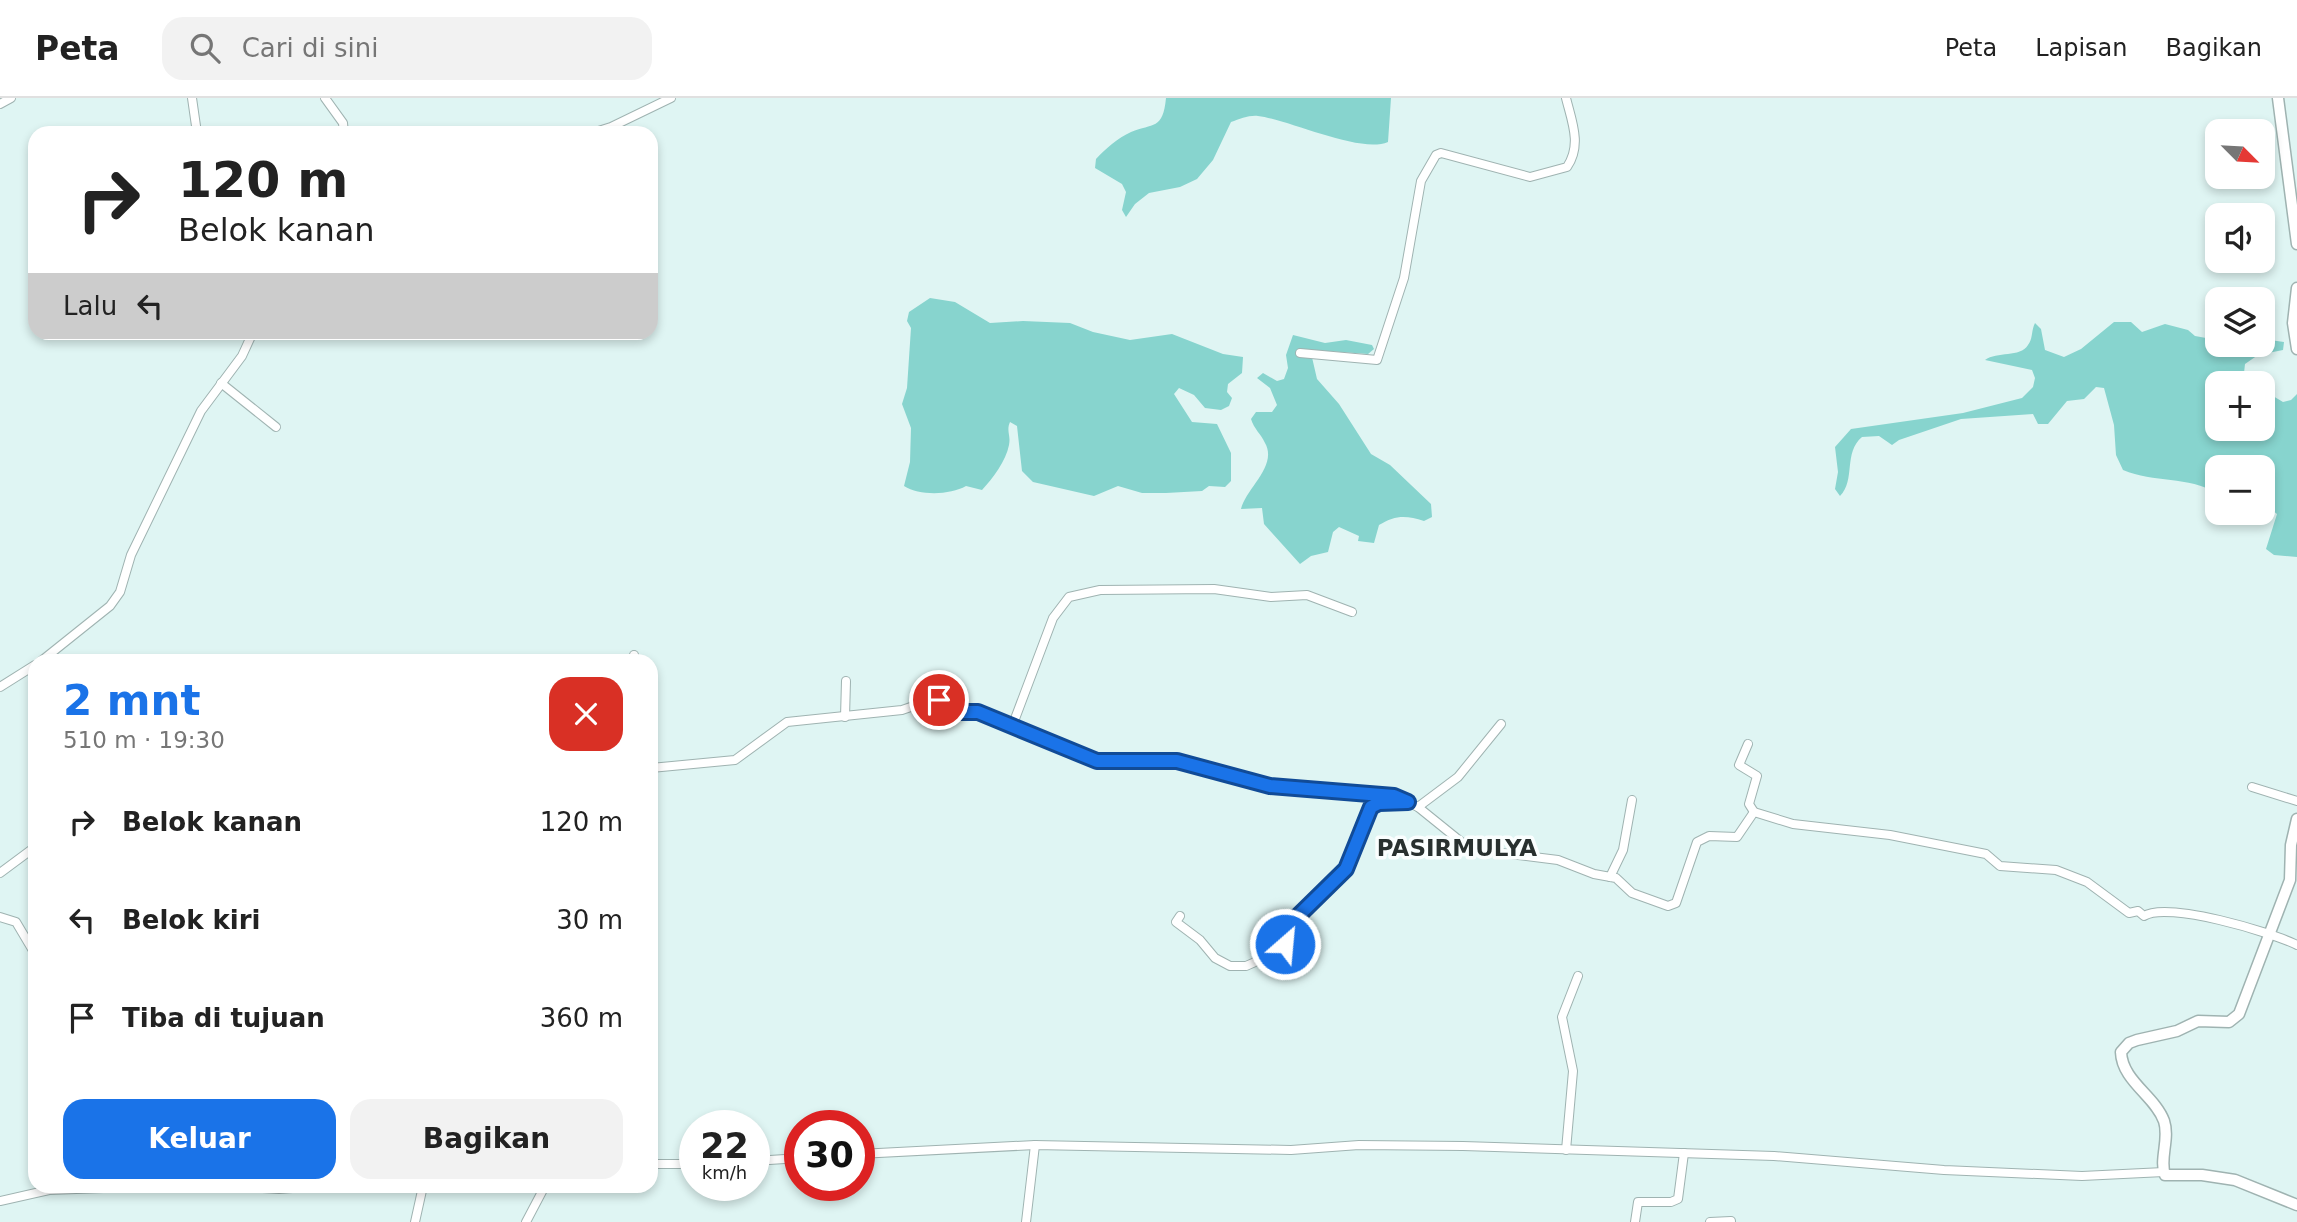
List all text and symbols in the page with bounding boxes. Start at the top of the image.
search box [162,17,652,80]
text: Peta [35,29,120,68]
icon: search [186,29,224,67]
text: Cari di sini [242,33,378,63]
text: Peta [1945,34,1997,62]
text: Lapisan [2035,34,2128,62]
text: Bagikan [2166,34,2262,62]
north arrow [2205,119,2275,189]
map controls [2205,119,2275,525]
text: 120 m [178,152,348,209]
icon: right [63,154,154,245]
button: sound [2205,203,2275,273]
text: Belok kanan [178,211,375,249]
icon: left [131,287,169,325]
button: layers [2205,287,2275,357]
text: Lalu [63,291,117,321]
button: + [2205,371,2275,441]
button: − [2205,455,2275,525]
pin [909,670,969,730]
text: 2 mnt [63,676,201,725]
button: close [549,677,623,751]
icon: arrive [920,681,958,719]
text: 510 m · 19:30 [63,727,225,753]
icon: right [63,803,101,841]
text: Belok kanan [122,807,302,837]
text: 120 m [540,807,623,837]
district label: PASIRMULYA [1377,835,1537,861]
icon: left [63,901,101,939]
text: Belok kiri [122,905,261,935]
text: 30 m [556,905,623,935]
position arrow [1248,907,1322,981]
icon: arrive [63,999,101,1037]
text: Tiba di tujuan [122,1003,325,1033]
text: 360 m [540,1003,623,1033]
button: Keluar [63,1099,336,1179]
button: Bagikan [350,1099,623,1179]
speed limit sign: 30 [784,1110,875,1201]
text: 22 [700,1126,749,1166]
text: km/h [702,1162,747,1183]

